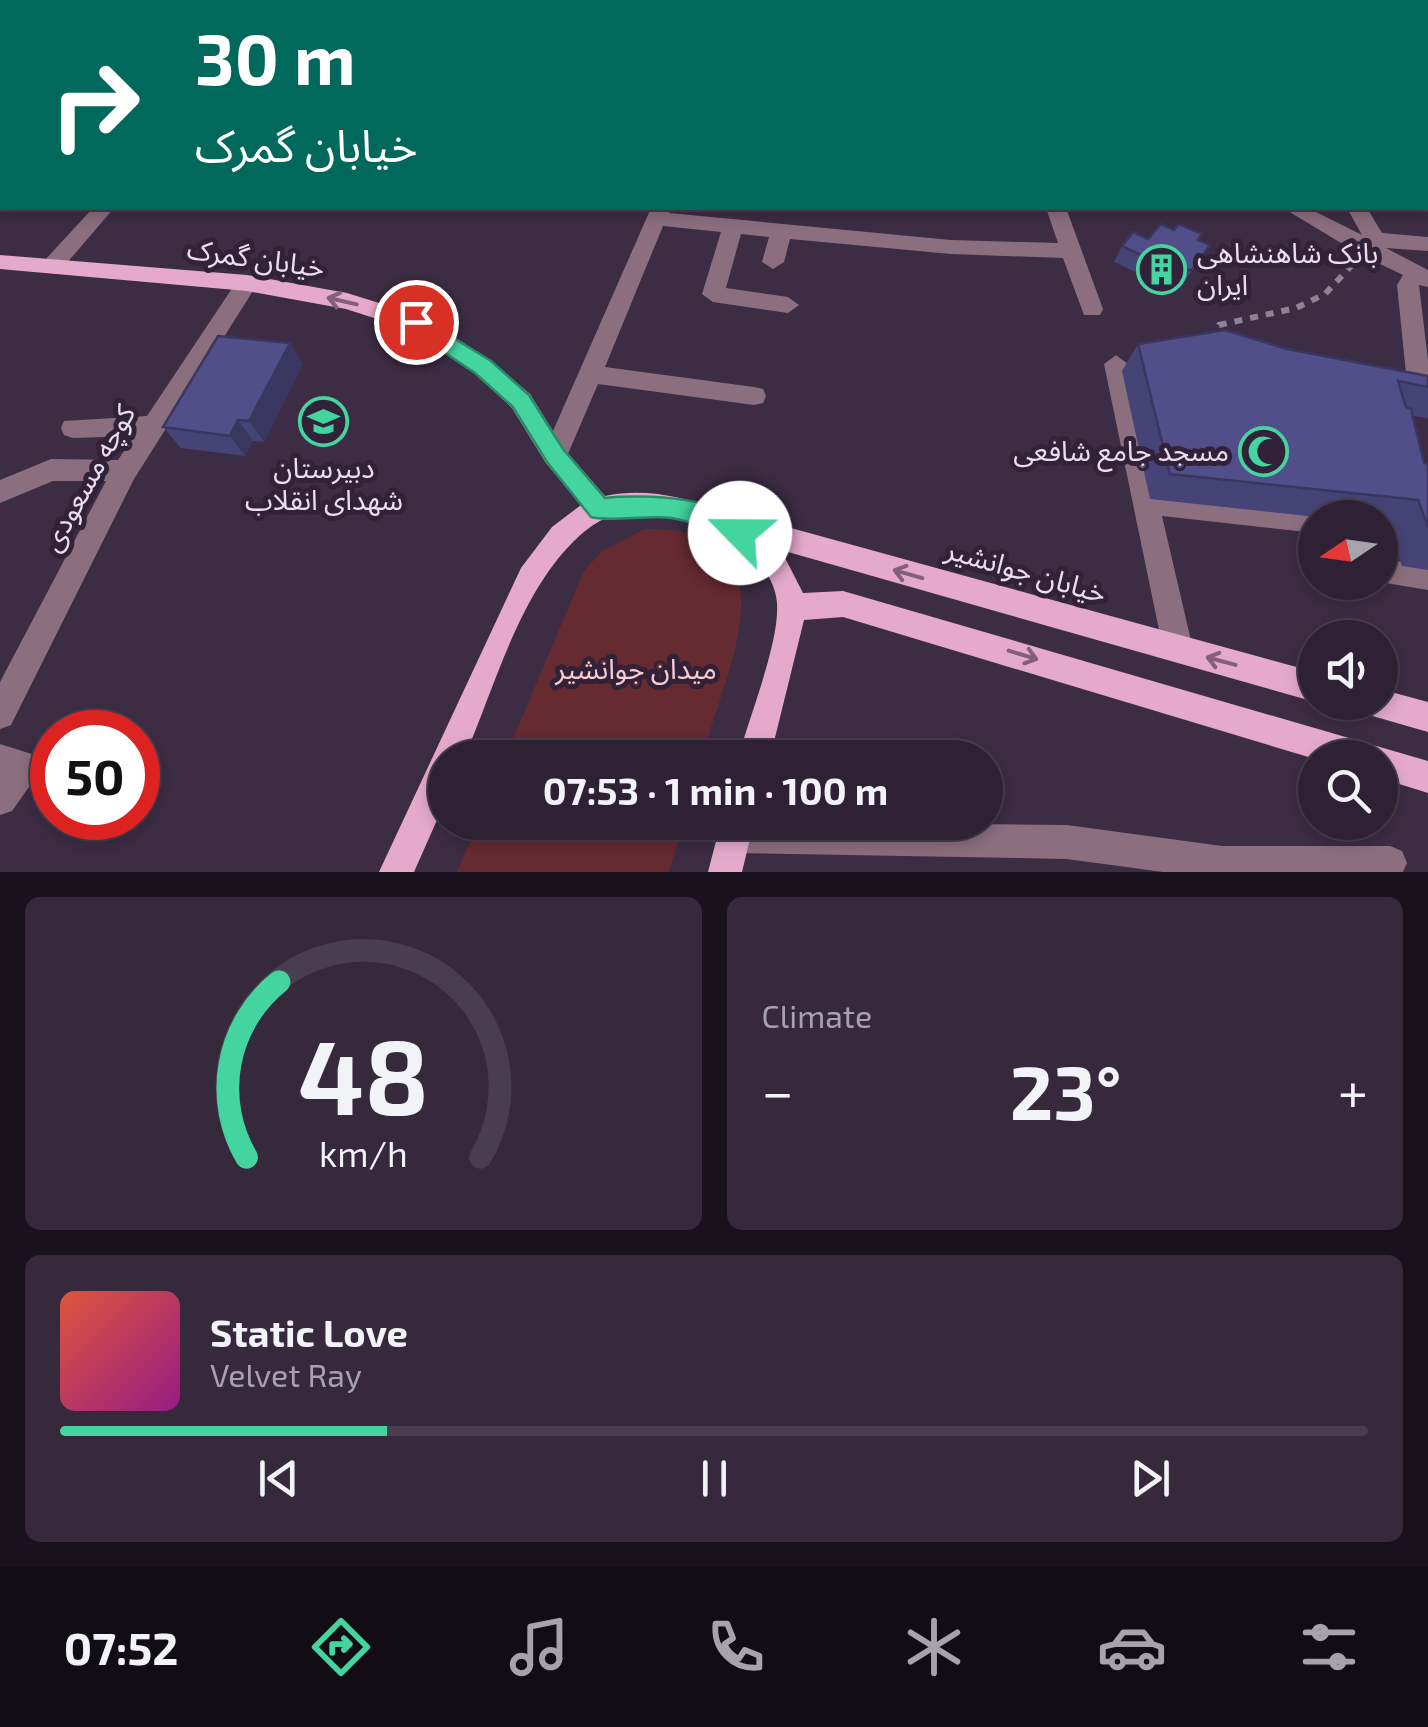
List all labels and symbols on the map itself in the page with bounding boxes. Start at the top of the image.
street label: خیابان گمرک [185,231,327,284]
place label: بانک شاهنشاهی ایران [1197,235,1378,302]
building icon: بانک شاهنشاهی ایران [1136,243,1188,295]
pin [374,280,459,365]
one-way arrow [327,290,359,309]
school or university icon: دبیرستان شهدای انقلاب [298,395,350,447]
street label: کوچه مسعودی [33,398,143,558]
mosque icon: مسجد جامع شافعی [1238,425,1290,477]
place label: مسجد جامع شافعی [1013,433,1229,472]
place label: دبیرستان شهدای انقلاب [245,450,403,516]
position arrow [688,481,792,585]
north arrow [1298,500,1398,600]
street label: خیابان جوانشیر [941,531,1110,610]
one-way arrow [893,564,924,582]
one-way arrow [1007,647,1038,665]
one-way arrow [1206,650,1237,669]
park label: میدان جوانشیر [554,651,717,686]
speed limit sign: 50 [30,710,160,840]

